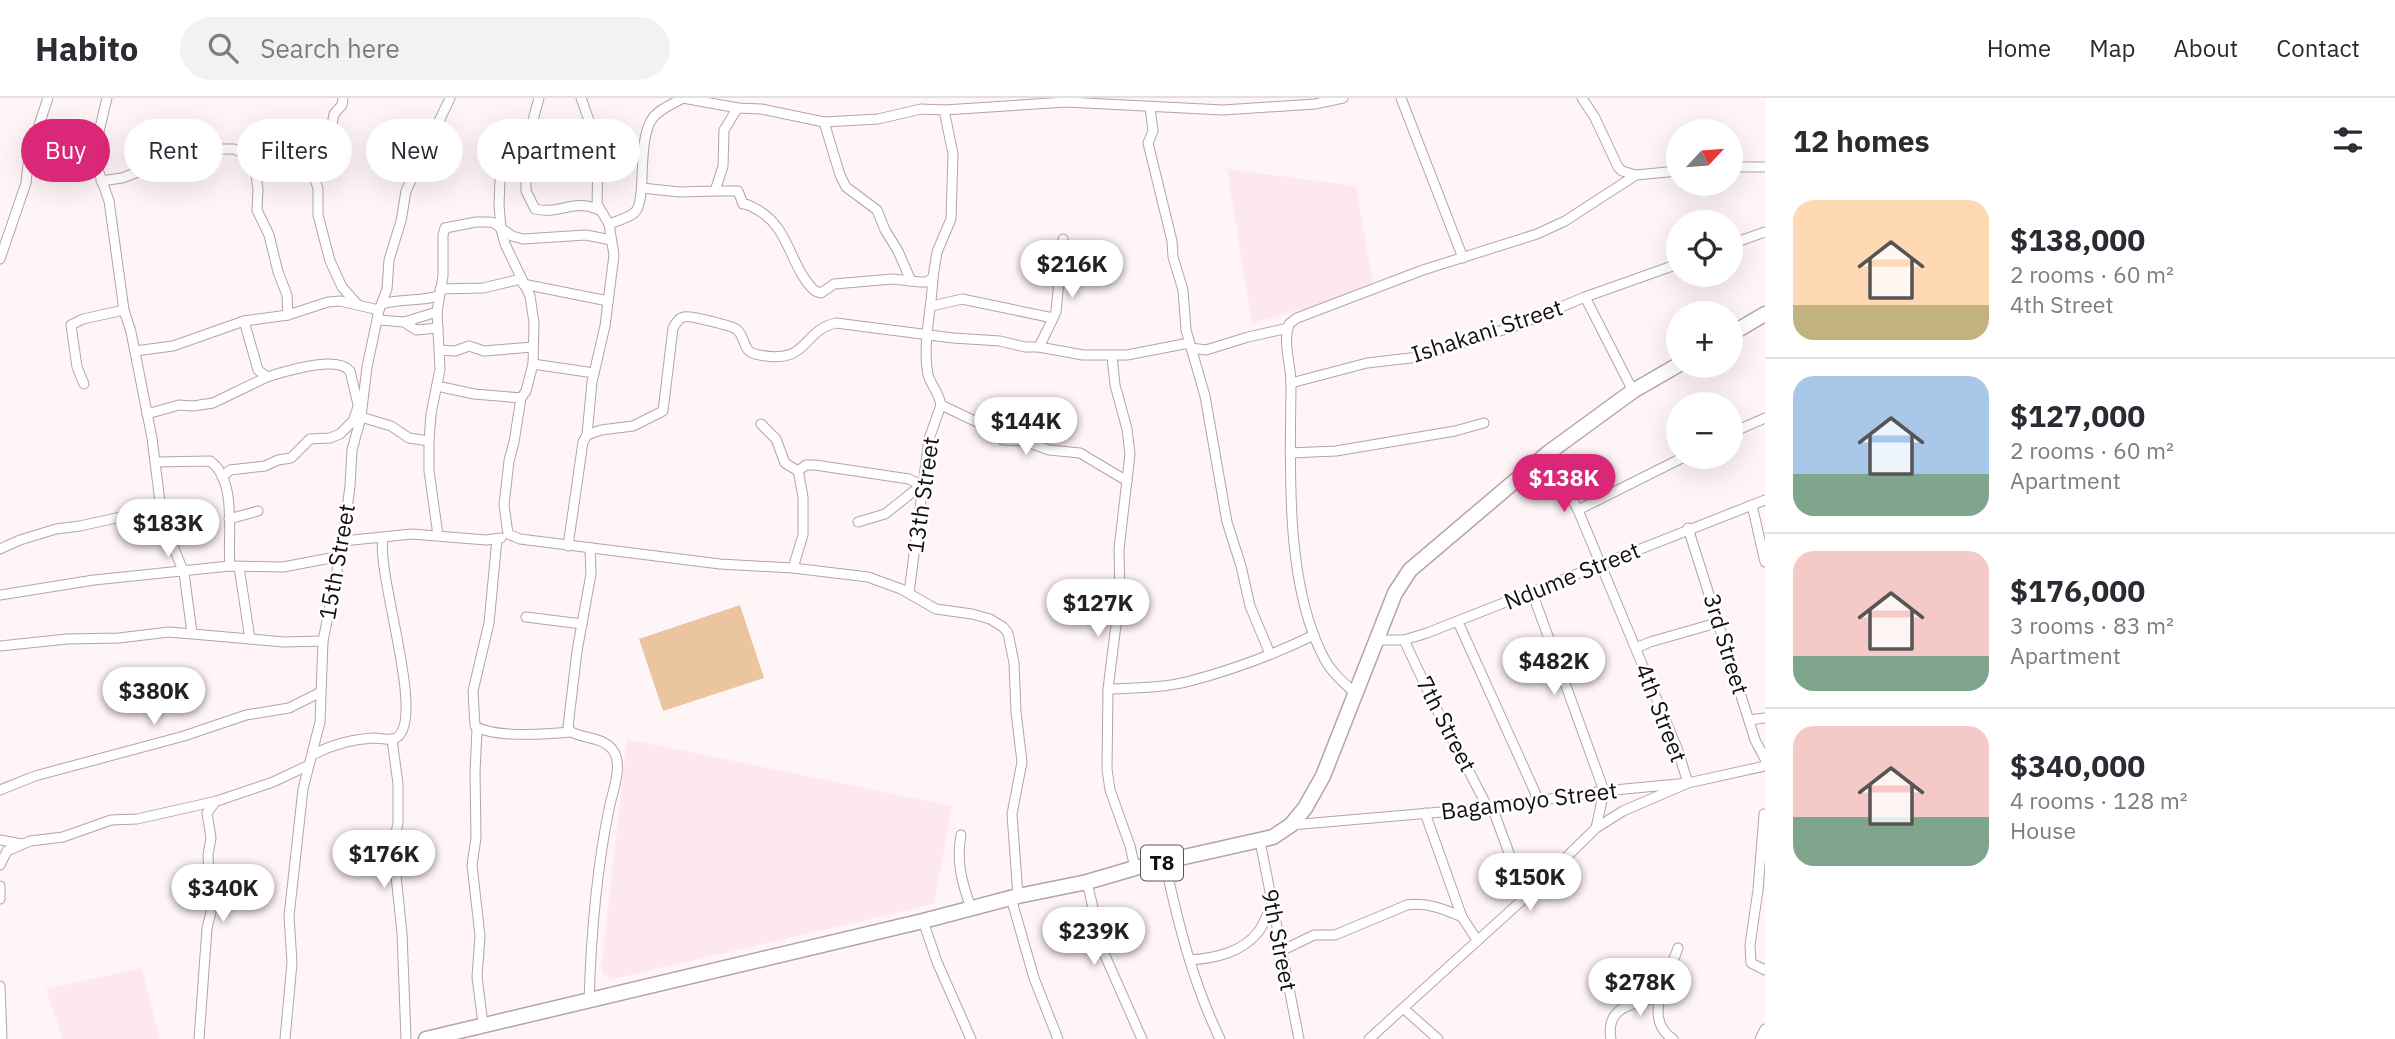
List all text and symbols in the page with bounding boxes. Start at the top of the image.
search box [180,17,670,80]
text: Habito [35,27,138,70]
icon: search [204,29,242,67]
text: Search here [260,31,400,65]
text: Home [1987,32,2051,64]
text: Map [2089,32,2135,64]
text: About [2173,32,2238,64]
text: Contact [2276,32,2360,64]
chip: Buy [21,119,110,182]
chip: Rent [124,119,223,182]
chip: Filters [237,119,352,182]
chip: New [366,119,463,182]
chip: Apartment [477,119,640,182]
north arrow [1666,119,1743,196]
map controls [1666,119,1743,469]
text: 12 homes [1793,121,1930,160]
icon: filters [2329,121,2367,159]
button: locate [1666,210,1743,287]
text: $138,000 [2010,220,2145,259]
icon: home [1849,228,1933,312]
pin: $216K [1023,240,1121,300]
text: $216K [1036,248,1108,278]
text: 2 rooms · 60 m² [2010,259,2174,289]
text: 4th Street [2010,289,2113,319]
street label: Ishakani Street [1407,291,1566,369]
button: + [1666,301,1743,378]
button: − [1666,392,1743,469]
text: $127,000 [2010,396,2145,435]
pin: $144K [977,398,1075,457]
icon: home [1849,404,1933,488]
text: $144K [990,405,1062,435]
street label: 13th Street [899,435,945,555]
text: 2 rooms · 60 m² [2010,435,2174,465]
pin: $138K [1515,454,1613,514]
text: $138K [1528,462,1600,492]
text: Apartment [2010,465,2121,495]
pin: $183K [119,500,217,559]
street label: 15th Street [311,501,361,622]
text: $183K [132,507,204,537]
street label: Ndume Street [1499,534,1644,616]
text: $176,000 [2010,571,2145,610]
icon: home [1849,579,1933,663]
pin: $127K [1049,580,1147,639]
text: $127K [1062,587,1134,617]
street label: 3rd Street [1697,590,1756,698]
text: 3 rooms · 83 m² [2010,610,2174,640]
pin: $482K [1505,638,1603,697]
text: Apartment [2010,640,2121,670]
text: $482K [1518,645,1590,675]
street label: 4th Street [1629,659,1694,766]
pin: $380K [105,668,203,727]
street label: 7th Street [1410,671,1484,776]
text: $380K [118,675,190,705]
text: $340,000 [2010,746,2145,785]
icon: home [1849,754,1933,838]
street label: Bagamoyo Street [1439,774,1619,826]
text: 4 rooms · 128 m² [2010,785,2188,815]
text: House [2010,815,2076,845]
pin: $176K [335,830,433,890]
text: $176K [348,838,420,868]
road number: T8 [1141,846,1183,880]
pin: $150K [1481,854,1579,913]
text: $150K [1494,861,1566,891]
pin: $340K [174,864,272,924]
text: $340K [187,872,259,902]
street label: 9th Street [1255,886,1305,993]
pin: $239K [1045,908,1143,967]
text: $239K [1058,915,1130,945]
pin: $278K [1591,958,1689,1018]
text: $278K [1604,966,1676,996]

